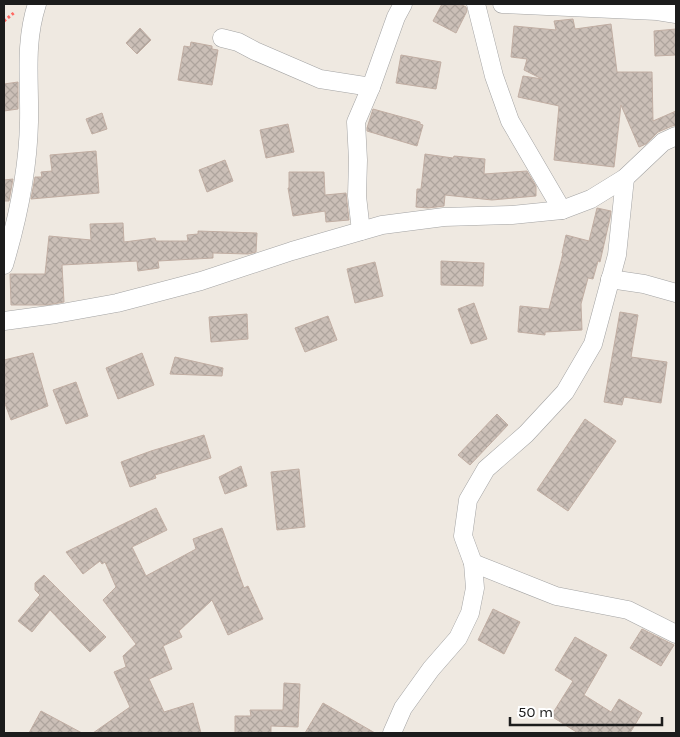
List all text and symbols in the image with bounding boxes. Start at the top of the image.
scale bar [510,694,662,726]
text: 50 m [518,703,553,721]

